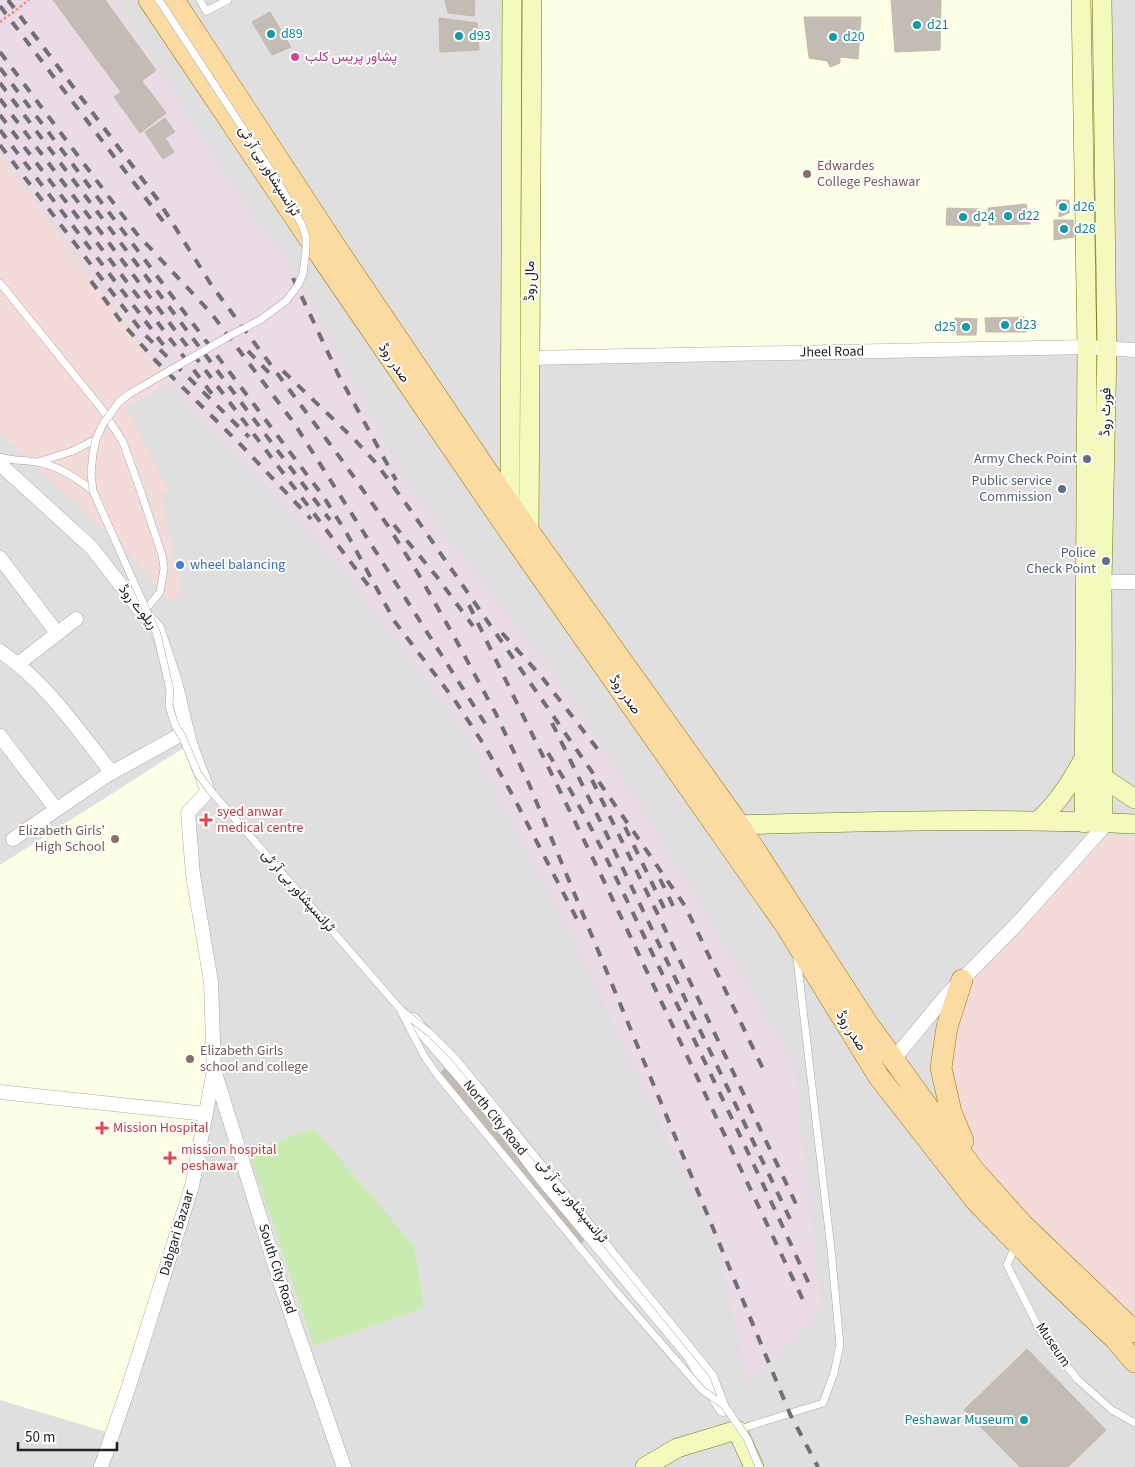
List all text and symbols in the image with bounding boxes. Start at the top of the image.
place label: d21 [927,15,949,35]
marker: d21 [911,19,923,31]
place label: d89 [281,24,303,44]
place label: d93 [469,26,491,46]
place label: d20 [843,27,865,47]
marker: d89 [265,28,277,40]
marker: d93 [453,30,465,42]
marker: d20 [827,31,839,43]
place label: پشاور پریس کلب [305,47,397,67]
marker: پشاور پریس کلب [289,51,301,63]
street label: ٹرانسپشاور بی آر ٹی [233,122,305,220]
place label: Edwardes College Peshawar [817,156,920,192]
marker: Edwardes College Peshawar [801,168,813,180]
place label: d26 [1073,197,1095,217]
marker: d26 [1057,201,1069,213]
place label: d22 [1018,206,1040,226]
place label: d24 [973,207,995,227]
marker: d22 [1002,210,1014,222]
marker: d24 [957,211,969,223]
place label: d28 [1074,219,1096,239]
marker: d28 [1058,223,1070,235]
street label: مال روڈ [520,261,540,301]
place label: d23 [1015,315,1037,335]
place label: d25 [934,317,956,337]
marker: d23 [999,319,1011,331]
marker: d25 [960,321,972,333]
street label: صدر روڈ [373,339,415,387]
street label: Jheel Road [800,341,864,363]
street label: فورٹ روڈ [1096,387,1116,437]
place label: Army Check Point [974,449,1077,469]
marker: Army Check Point [1081,453,1093,465]
place label: Public service Commission [971,471,1052,507]
marker: Public service Commission [1056,483,1068,495]
place label: Police Check Point [1026,543,1096,579]
place label: wheel balancing [190,555,285,575]
marker: Police Check Point [1100,555,1112,567]
marker: wheel balancing [174,559,186,571]
street label: ریلوے روڈ [114,580,162,634]
street label: صدر روڈ [604,671,646,719]
place label: syed anwar medical centre [217,802,304,838]
marker: syed anwar medical centre [199,813,213,827]
place label: Elizabeth Girls' High School [18,821,105,857]
marker: Elizabeth Girls' High School [109,833,121,845]
street label: ٹرانسپشاور بی آر ٹی [257,845,339,937]
street label: صدر روڈ [831,1007,871,1055]
place label: Elizabeth Girls school and college [200,1041,308,1077]
marker: Elizabeth Girls school and college [184,1053,196,1065]
street label: North City Road [458,1076,532,1160]
place label: Mission Hospital [113,1118,209,1138]
marker: Mission Hospital [95,1121,109,1135]
place label: mission hospital peshawar [181,1140,277,1176]
marker: mission hospital peshawar [163,1151,177,1165]
street label: ٹرانسپشاور بی آر ٹی [532,1155,612,1247]
street label: Dabgari Bazaar [155,1188,200,1278]
street label: South City Road [253,1221,301,1317]
street label: Museum [1031,1319,1075,1371]
place label: Peshawar Museum [904,1410,1014,1430]
marker: Peshawar Museum [1018,1414,1030,1426]
scale bar [18,1420,116,1452]
text: 50 m [25,1427,55,1448]

